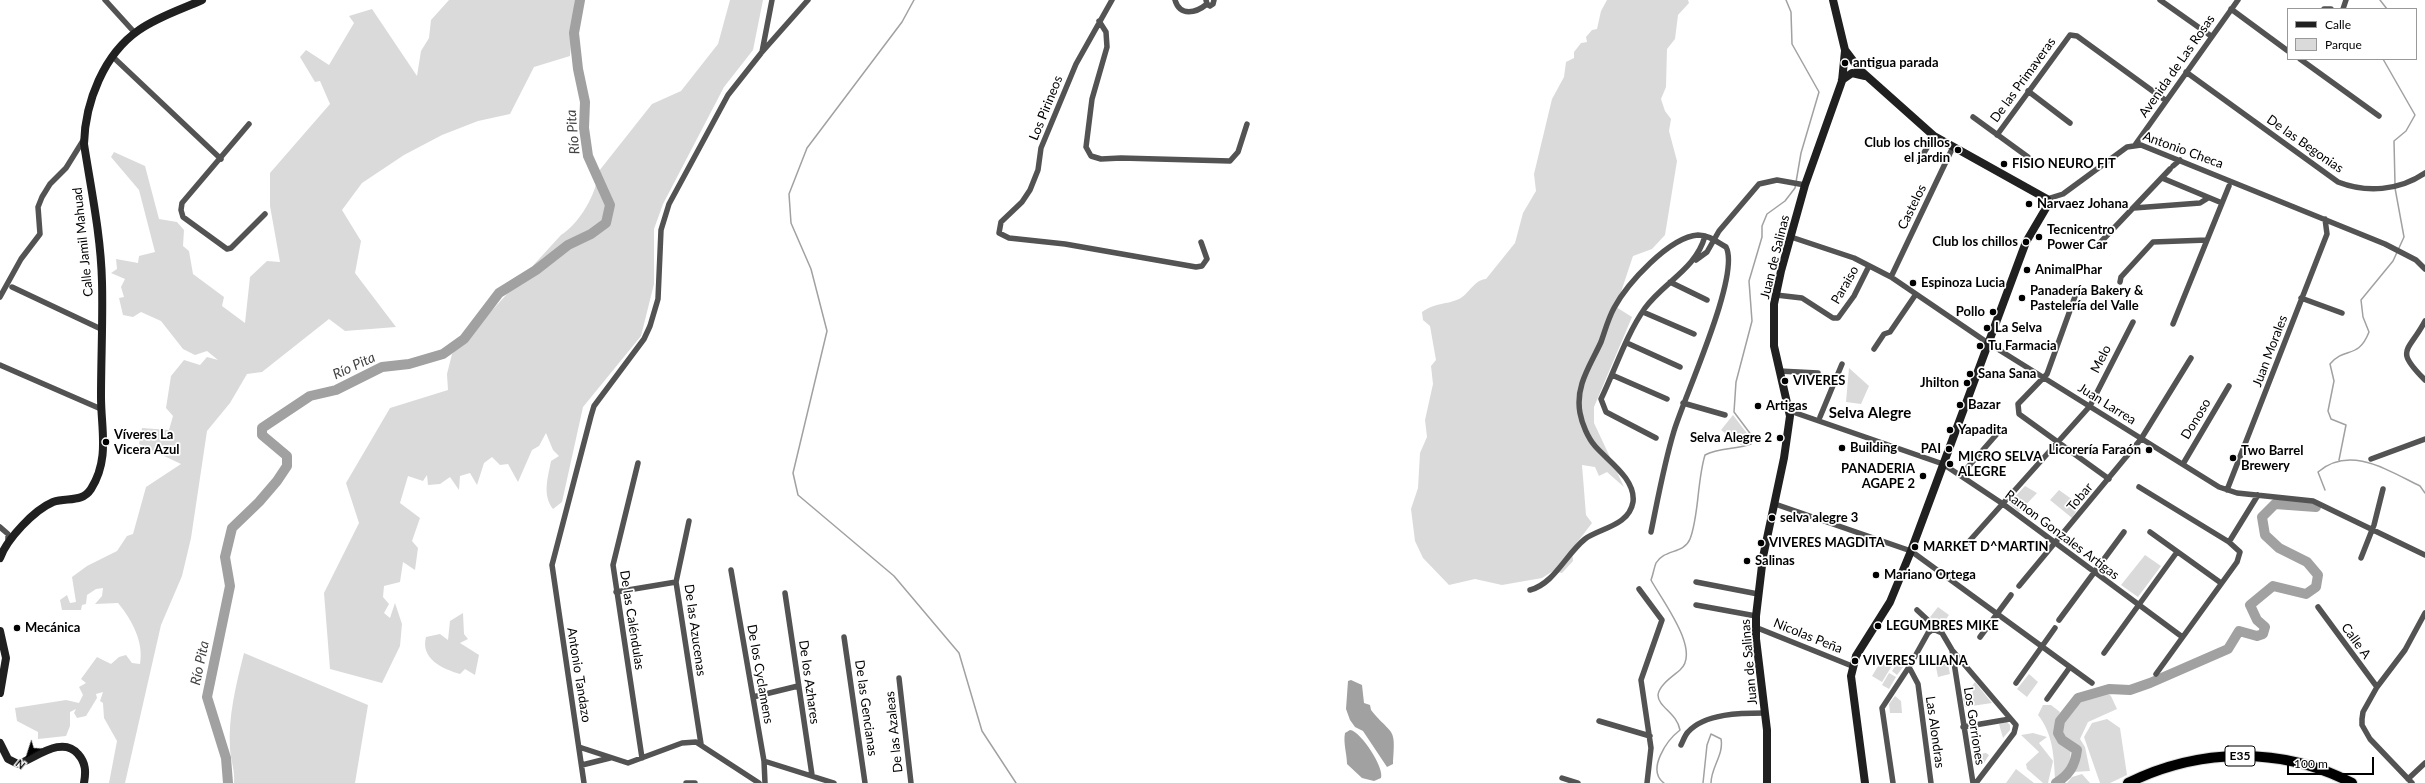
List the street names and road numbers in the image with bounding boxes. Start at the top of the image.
street label: Avenida de Las Rosas [2136,12,2218,120]
street label: De las Primaveras [1987,35,2059,125]
street label: Los Pirineos [1026,73,1066,143]
street label: De las Begonias [2264,112,2346,176]
street label: Antonio Checa [2141,128,2225,172]
street label: Castelos [1894,182,1930,232]
street label: Calle Jamil Mahuad [69,187,97,297]
street label: Juan de Salinas [1757,213,1793,301]
street label: Paraiso [1828,263,1862,307]
street label: Juan Morales [2249,313,2291,389]
street label: Melo [2087,342,2115,376]
street label: Juan Larrea [2075,380,2139,428]
street label: Donoso [2178,396,2214,442]
street label: Tobar [2064,480,2096,514]
street label: Ramon Gonzales Artigas [2002,487,2122,583]
street label: De las Caléndulas [616,569,648,671]
street label: De las Azucenas [681,583,709,677]
street label: Nicolas Peña [1771,615,1845,657]
street label: Juan de Salinas [1737,618,1761,706]
street label: Calle A [2338,620,2374,662]
street label: De los Cyclamens [744,623,776,725]
street label: Antonio Tandazo [564,626,594,724]
street label: De los Azhares [795,639,823,725]
street label: De las Gencianas [852,659,880,757]
street label: Los Gorriones [1960,686,1988,766]
street label: De las Azaleas [882,691,906,773]
street label: Las Alondras [1922,695,1948,769]
road number: E35 [2225,746,2255,766]

